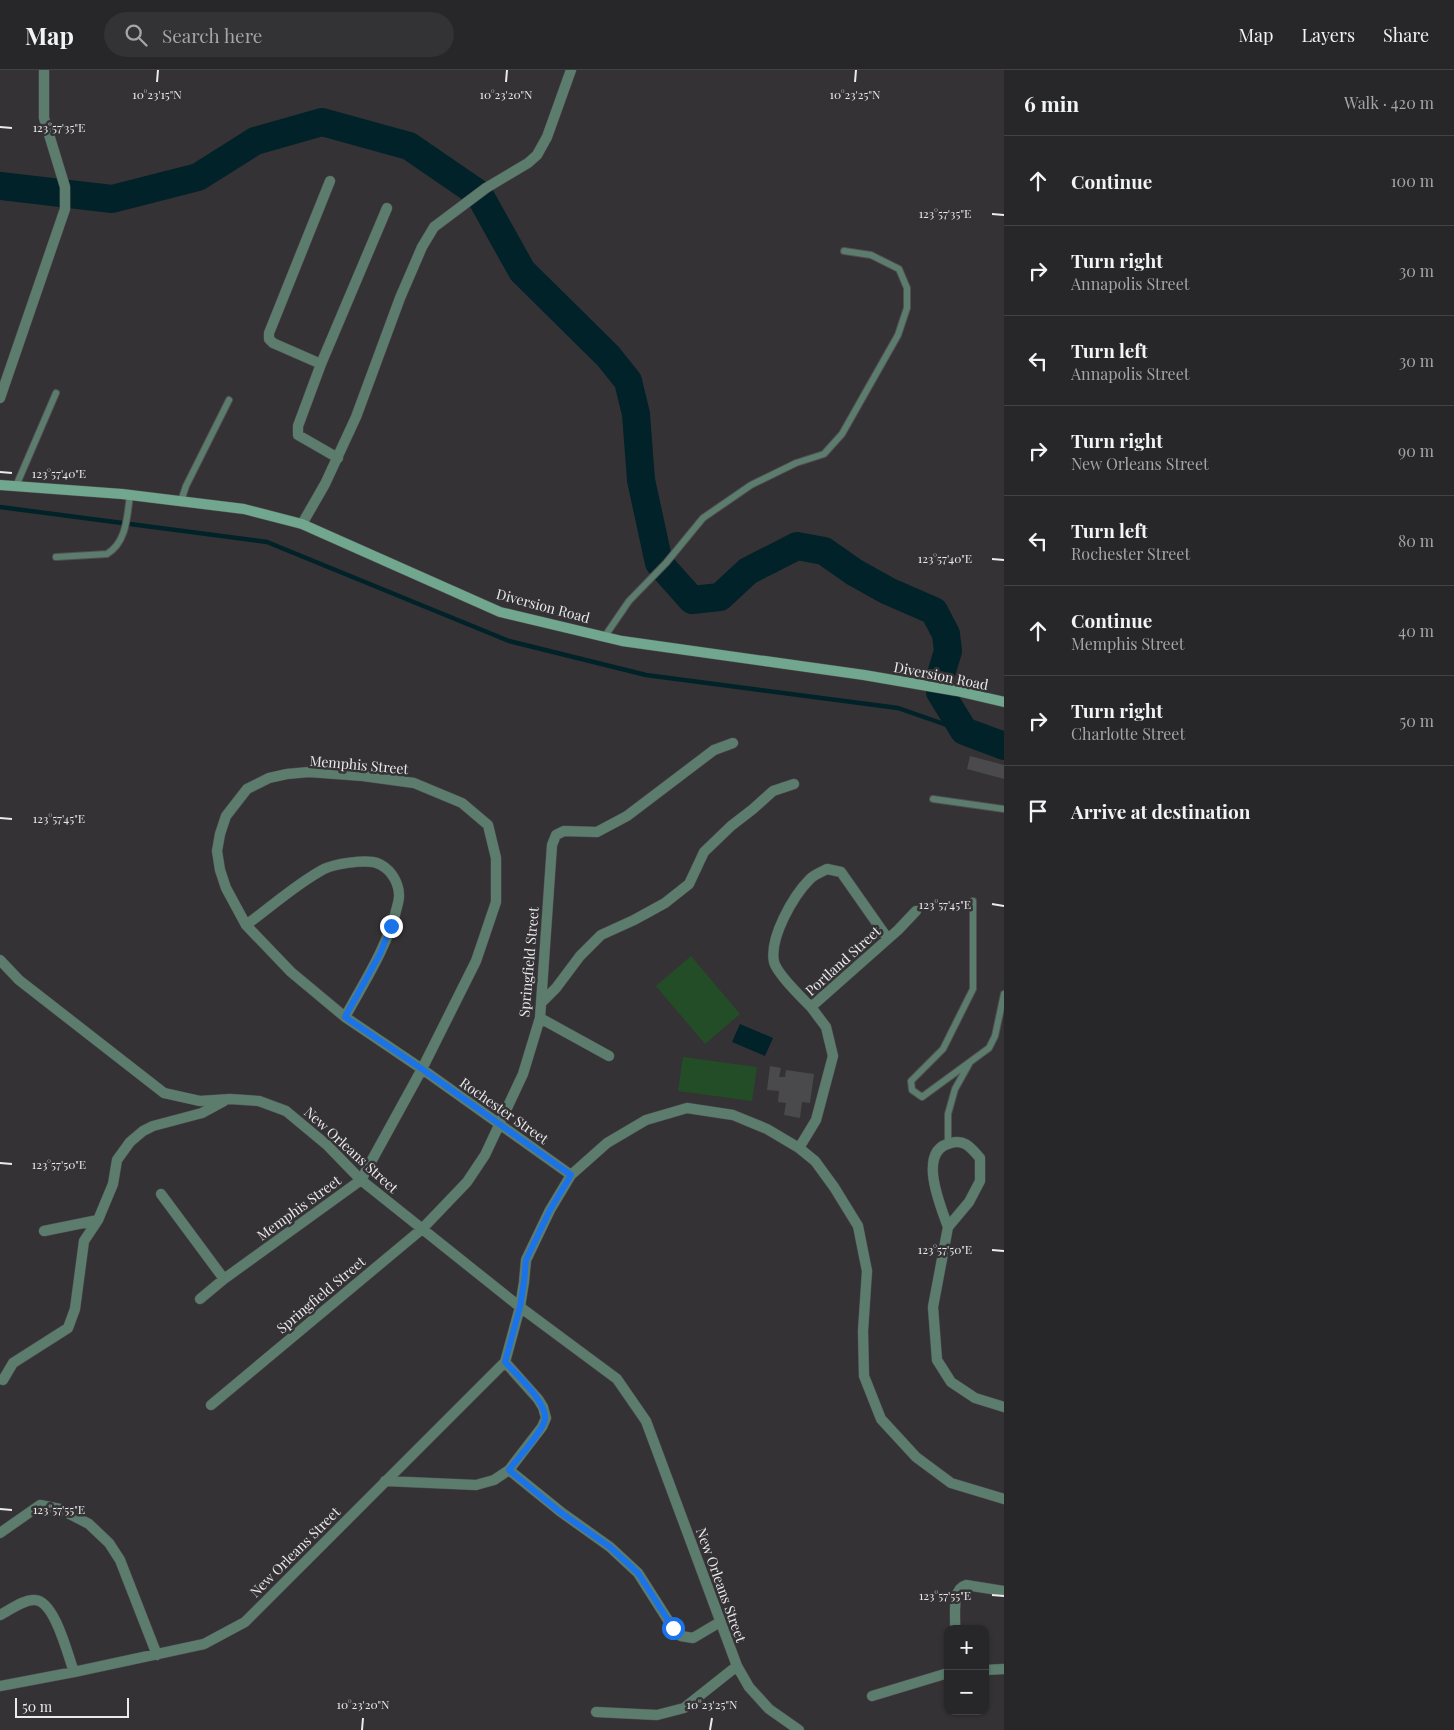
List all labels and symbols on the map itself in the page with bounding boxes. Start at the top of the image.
text: 10°23'15"N [132,86,182,102]
text: 10°23'20"N [479,86,533,102]
text: 10°23'25"N [829,86,881,102]
text: 123°57'35"E [33,119,85,135]
text: 123°57'35"E [919,205,971,221]
text: 123°57'40"E [32,465,86,481]
text: 123°57'40"E [918,550,972,566]
street label: Diversion Road [494,584,592,627]
street label: Diversion Road [892,657,990,694]
street label: Memphis Street [309,751,410,778]
text: 123°57'45"E [33,810,85,826]
text: 123°57'45"E [919,896,971,912]
street label: Springfield Street [514,905,543,1018]
route end [380,915,403,938]
street label: Portland Street [801,921,885,1000]
street label: Rochester Street [456,1073,553,1149]
street label: New Orleans Street [300,1102,403,1198]
text: 123°57'50"E [32,1156,86,1172]
street label: Memphis Street [253,1170,345,1244]
text: 123°57'50"E [918,1241,972,1257]
street label: Springfield Street [272,1251,370,1337]
text: 123°57'55"E [33,1501,85,1517]
street label: New Orleans Street [245,1502,345,1601]
street label: New Orleans Street [692,1525,751,1646]
text: 123°57'55"E [919,1587,971,1603]
route start [662,1617,685,1640]
scale bar [15,1695,129,1718]
text: 10°23'20"N [336,1696,390,1712]
text: 10°23'25"N [686,1696,738,1712]

